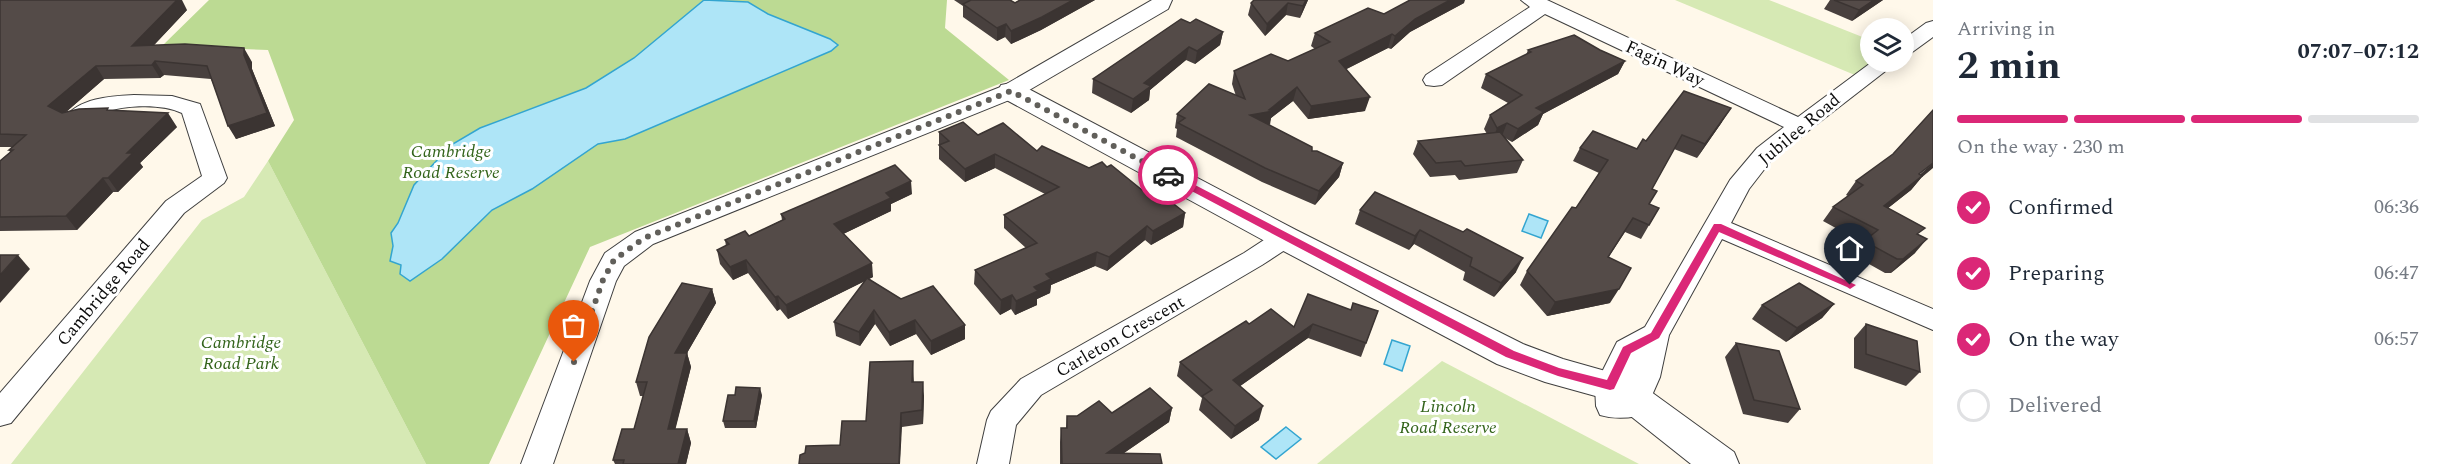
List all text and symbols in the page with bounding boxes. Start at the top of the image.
text: Arriving in [1957,14,2055,44]
map controls [1860,18,1914,72]
button: layers [1860,18,1914,72]
street label: Fagin Way [1621,33,1710,94]
text: 07:07–07:12 [2297,35,2419,68]
text: 2 min [1957,37,2061,96]
street label: Jubilee Road [1752,87,1846,172]
text: On the way · 230 m [1957,132,2125,162]
park label: Cambridge Road Reserve [402,138,500,186]
courier [1138,145,1198,205]
icon: car [1152,159,1185,192]
icon: check [1957,191,1990,224]
text: Confirmed [2008,191,2114,224]
text: 06:36 [2374,192,2419,222]
pin [1824,223,1875,285]
street label: Cambridge Road [50,232,157,352]
icon: home [1833,232,1866,265]
icon: check [1957,257,1990,290]
text: Preparing [2008,257,2105,290]
text: 06:47 [2374,258,2419,288]
street label: Carleton Crescent [1051,288,1190,384]
pin [548,300,599,362]
icon: bag [557,309,590,342]
icon: check [1957,323,1990,356]
text: On the way [2008,323,2119,356]
text: 06:57 [2374,324,2419,354]
park label: Cambridge Road Park [201,329,281,377]
text: Delivered [2008,389,2102,422]
park label: Lincoln Road Reserve [1399,393,1497,441]

